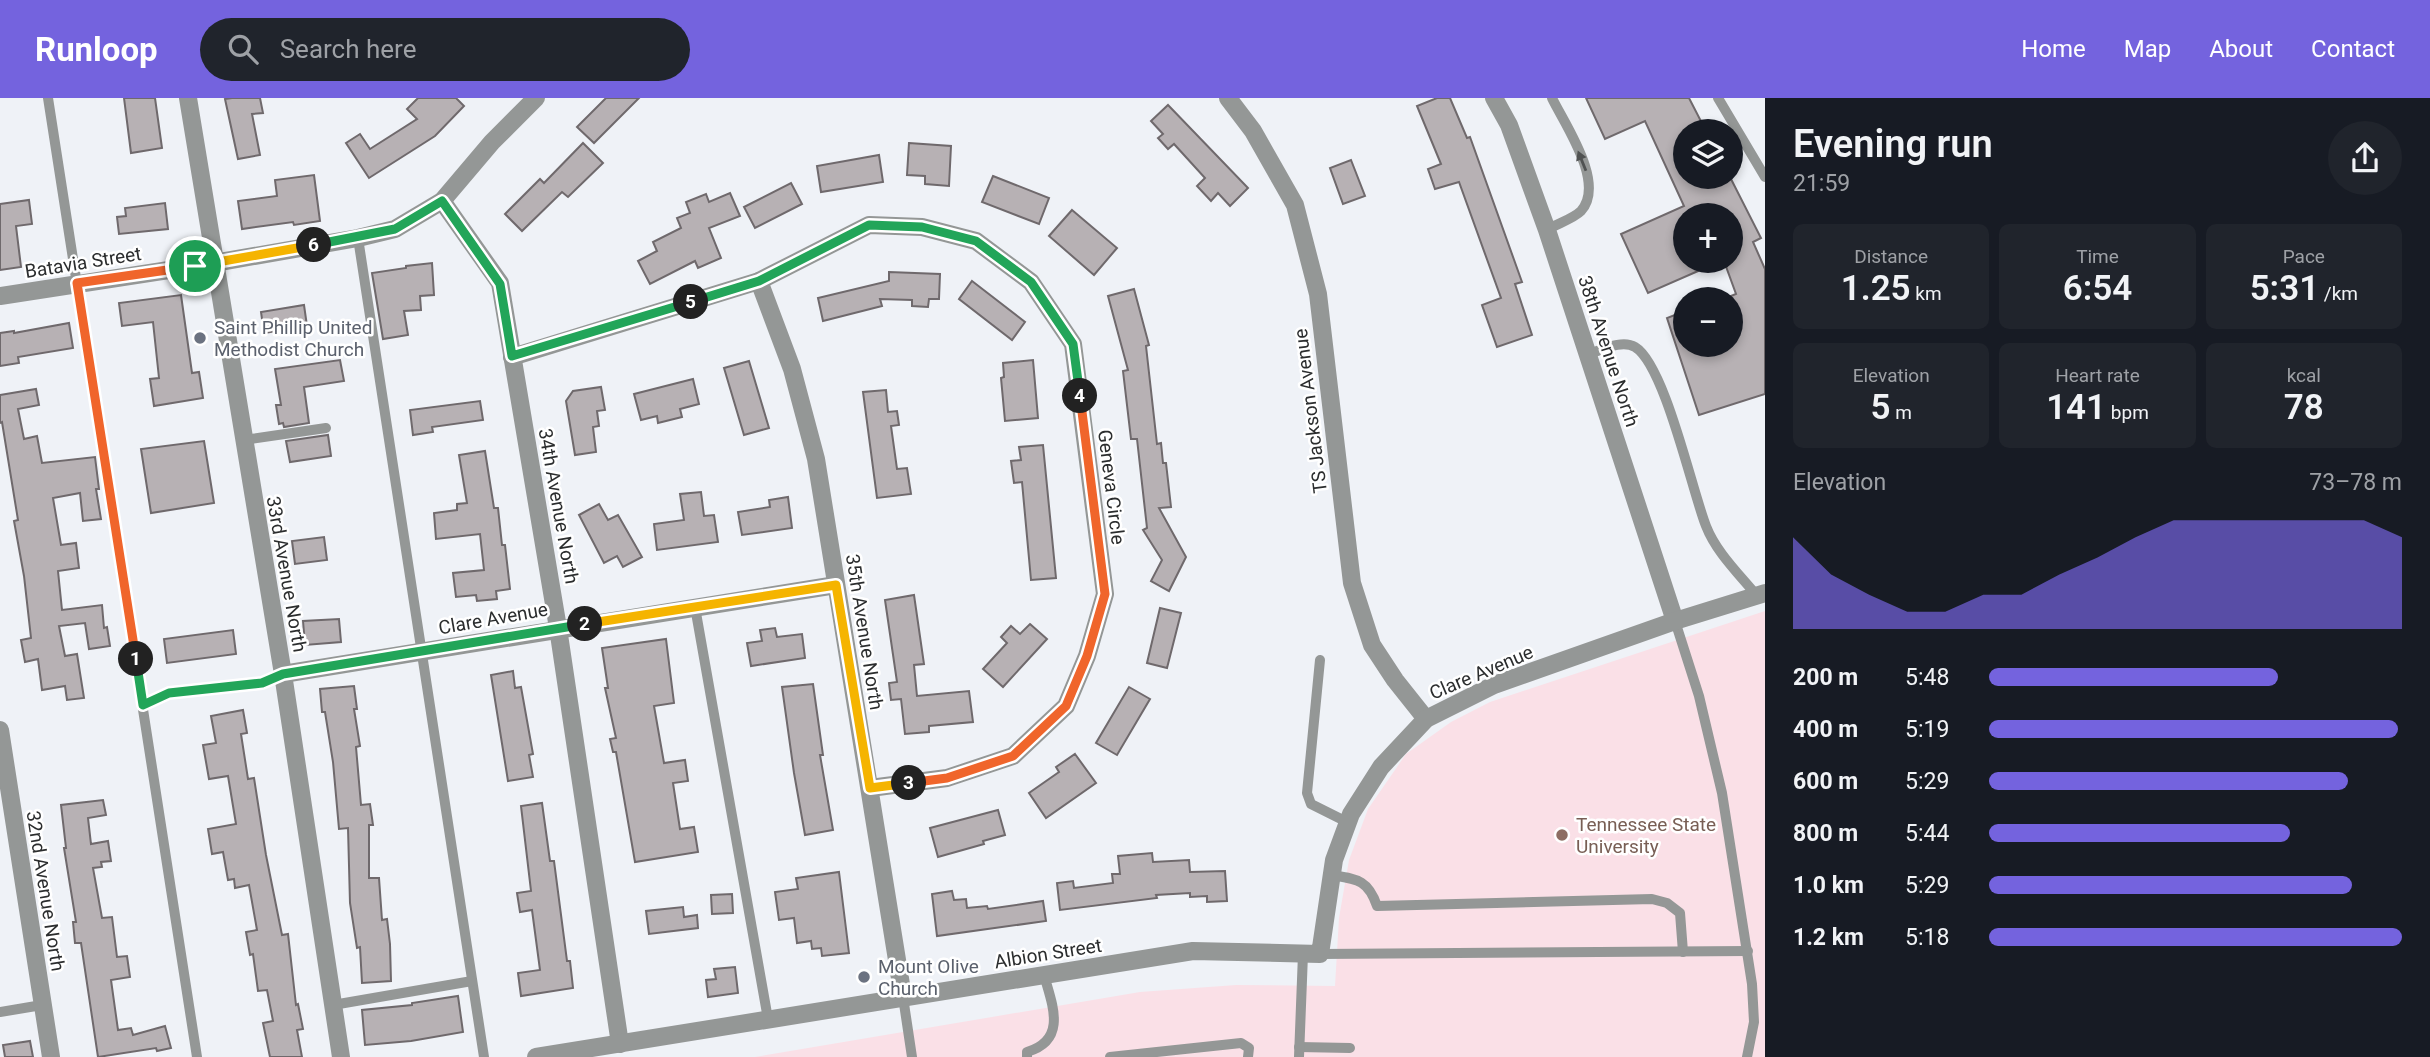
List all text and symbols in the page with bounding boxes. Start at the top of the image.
search box [200,18,690,81]
text: Runloop [35,30,158,69]
icon: search [224,30,262,68]
text: Search here [280,34,416,64]
text: Home [2021,35,2086,63]
text: Map [2124,35,2171,63]
text: About [2209,35,2273,63]
text: Contact [2311,35,2395,63]
map controls [1673,119,1743,357]
button: layers [1673,119,1743,189]
button: share [2328,121,2402,195]
text: Evening run [1793,122,1993,166]
one-way arrow [1577,150,1588,171]
text: 21:59 [1793,170,1850,197]
button: + [1673,203,1743,273]
pin: 6 [296,228,332,262]
text: 6 [308,233,319,256]
pin [165,236,225,296]
street label: Batavia Street [23,242,143,283]
text: Distance [1854,245,1928,268]
text: Time [2076,245,2119,268]
text: Pace [2283,245,2325,268]
icon: arrive [176,247,214,285]
text: 1.25 [1841,268,1911,309]
text: 6:54 [2063,268,2132,309]
text: 5:31 [2250,268,2319,309]
street label: 38th Avenue North [1573,273,1644,430]
text: km [1911,282,1942,305]
text: /km [2319,282,2358,305]
pin: 5 [674,284,708,320]
button: − [1673,287,1743,357]
text: 5 [685,290,696,313]
place label: Saint Phillip United Methodist Church [214,316,372,361]
street label: TS Jackson Avenue [1289,327,1332,495]
marker: Saint Phillip United Methodist Church [192,330,208,346]
text: Elevation [1853,364,1930,387]
text: Heart rate [2055,364,2140,387]
text: kcal [2287,364,2321,387]
pin: 4 [1062,378,1098,414]
text: 4 [1074,384,1085,407]
text: 5 [1870,387,1890,428]
text: 141 [2046,387,2106,428]
text: 78 [2284,387,2324,428]
text: m [1890,401,1912,424]
text: bpm [2106,401,2149,424]
street label: 34th Avenue North [534,426,584,586]
street label: Geneva Circle [1093,428,1130,546]
text: Elevation [1793,469,1886,496]
text: 73–78 m [2309,469,2402,496]
street label: 33rd Avenue North [261,494,312,654]
street label: 35th Avenue North [841,552,888,712]
street label: Clare Avenue [437,598,550,639]
pin: 2 [568,606,602,642]
text: 2 [579,612,590,635]
street label: Clare Avenue [1426,640,1537,705]
pin: 1 [118,642,154,676]
text: 1 [130,647,141,670]
text: 200 m [1793,664,1858,691]
text: 5:48 [1905,664,1949,691]
text: 400 m [1793,716,1858,743]
text: 5:19 [1905,716,1949,743]
pin: 3 [892,766,926,800]
text: 600 m [1793,768,1858,795]
text: 5:29 [1905,768,1949,795]
text: 3 [903,771,914,794]
street label: 32nd Avenue North [21,809,70,973]
place label: Tennessee State University [1576,813,1716,858]
text: 800 m [1793,820,1858,847]
text: 5:44 [1905,820,1949,847]
marker: Tennessee State University [1554,827,1570,843]
text: 1.0 km [1793,872,1864,899]
text: 5:29 [1905,872,1949,899]
text: 1.2 km [1793,924,1864,951]
text: 5:18 [1905,924,1949,951]
street label: Albion Street [993,934,1103,973]
place label: Mount Olive Church [878,955,979,1000]
marker: Mount Olive Church [856,969,872,985]

